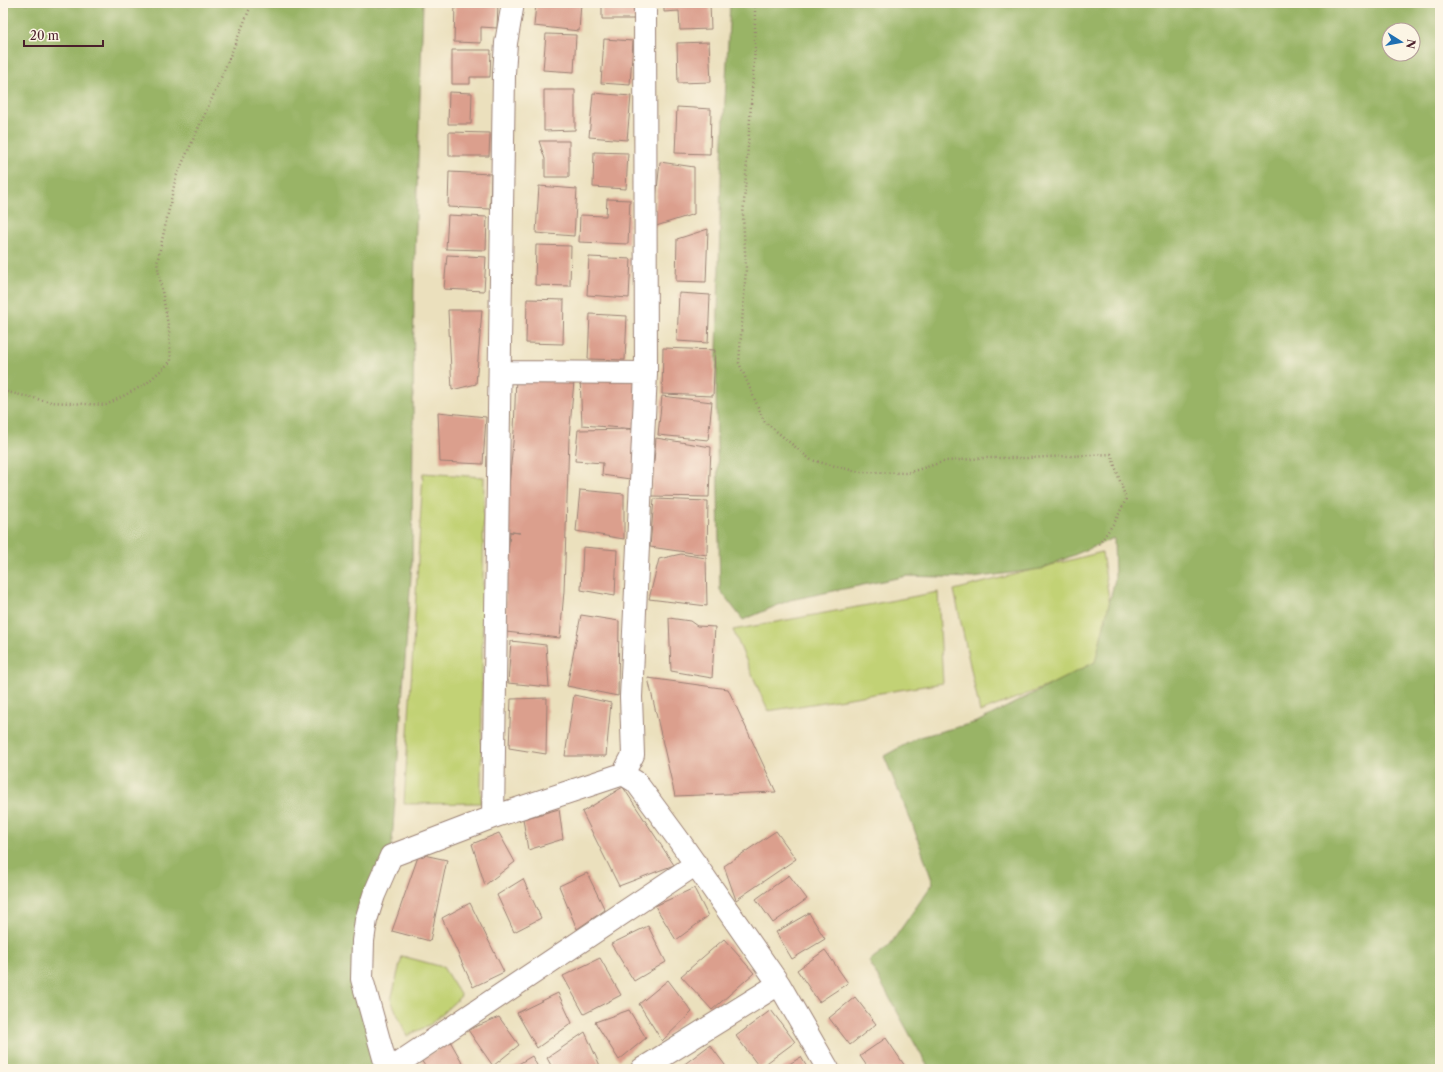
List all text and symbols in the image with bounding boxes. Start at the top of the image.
scale bar [24,22,103,48]
north arrow [1381,22,1421,62]
text: 20 m [30,28,59,43]
text: N [1403,38,1419,50]

